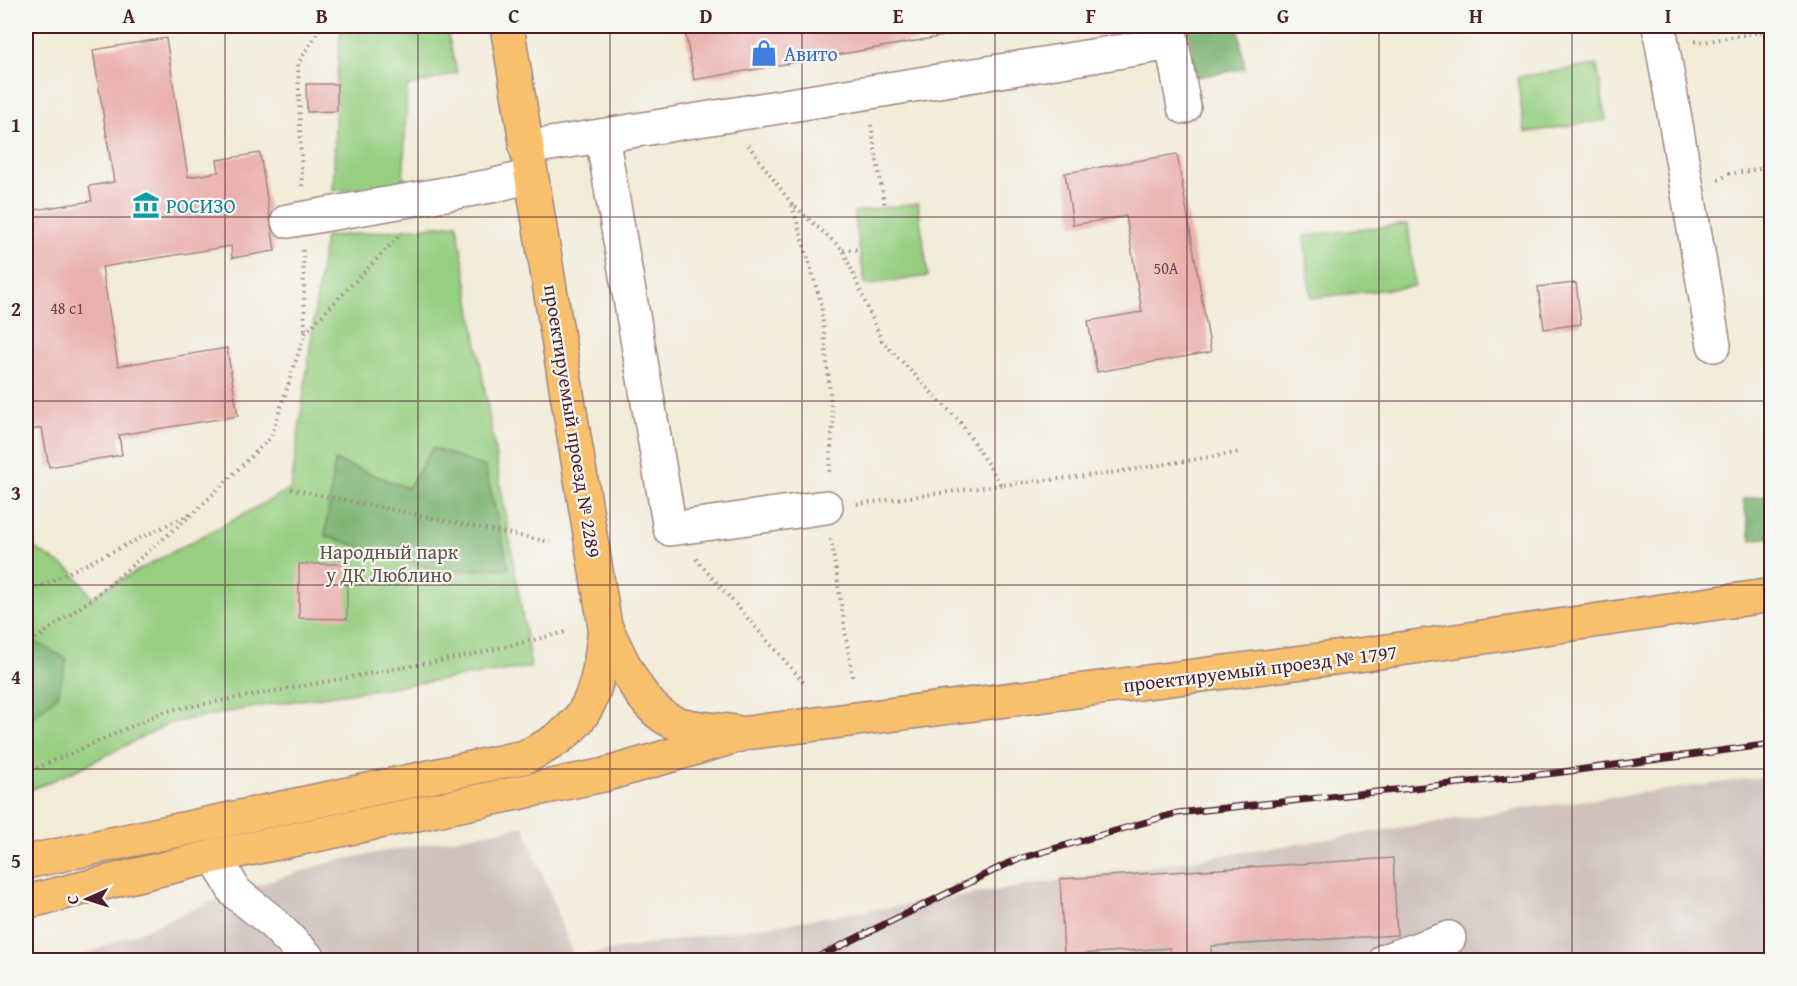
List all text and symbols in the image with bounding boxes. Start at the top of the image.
text: A [123,1,136,30]
text: B [316,1,328,30]
text: C [508,1,520,30]
text: D [699,1,713,30]
text: E [893,1,904,30]
text: F [1086,1,1096,30]
text: G [1277,1,1289,30]
text: H [1469,1,1483,30]
text: I [1665,1,1671,30]
shop icon: Авито [749,38,779,68]
place label: Авито [784,39,838,68]
text: 1 [11,110,21,139]
museum icon: РОСИЗО [131,190,161,220]
place label: РОСИЗО [166,191,236,220]
house number: 50А [1153,256,1179,280]
street label: проектируемый проезд № 2289 [537,282,609,560]
text: 2 [11,294,21,323]
house number: 48 с1 [50,296,84,320]
text: 3 [11,478,21,507]
park label: Народный парк у ДК Люблино [320,537,459,589]
street label: проектируемый проезд № 1797 [1121,637,1399,699]
text: 4 [11,662,21,691]
text: 5 [11,846,21,875]
north arrow [57,869,117,929]
text: С [60,895,84,905]

